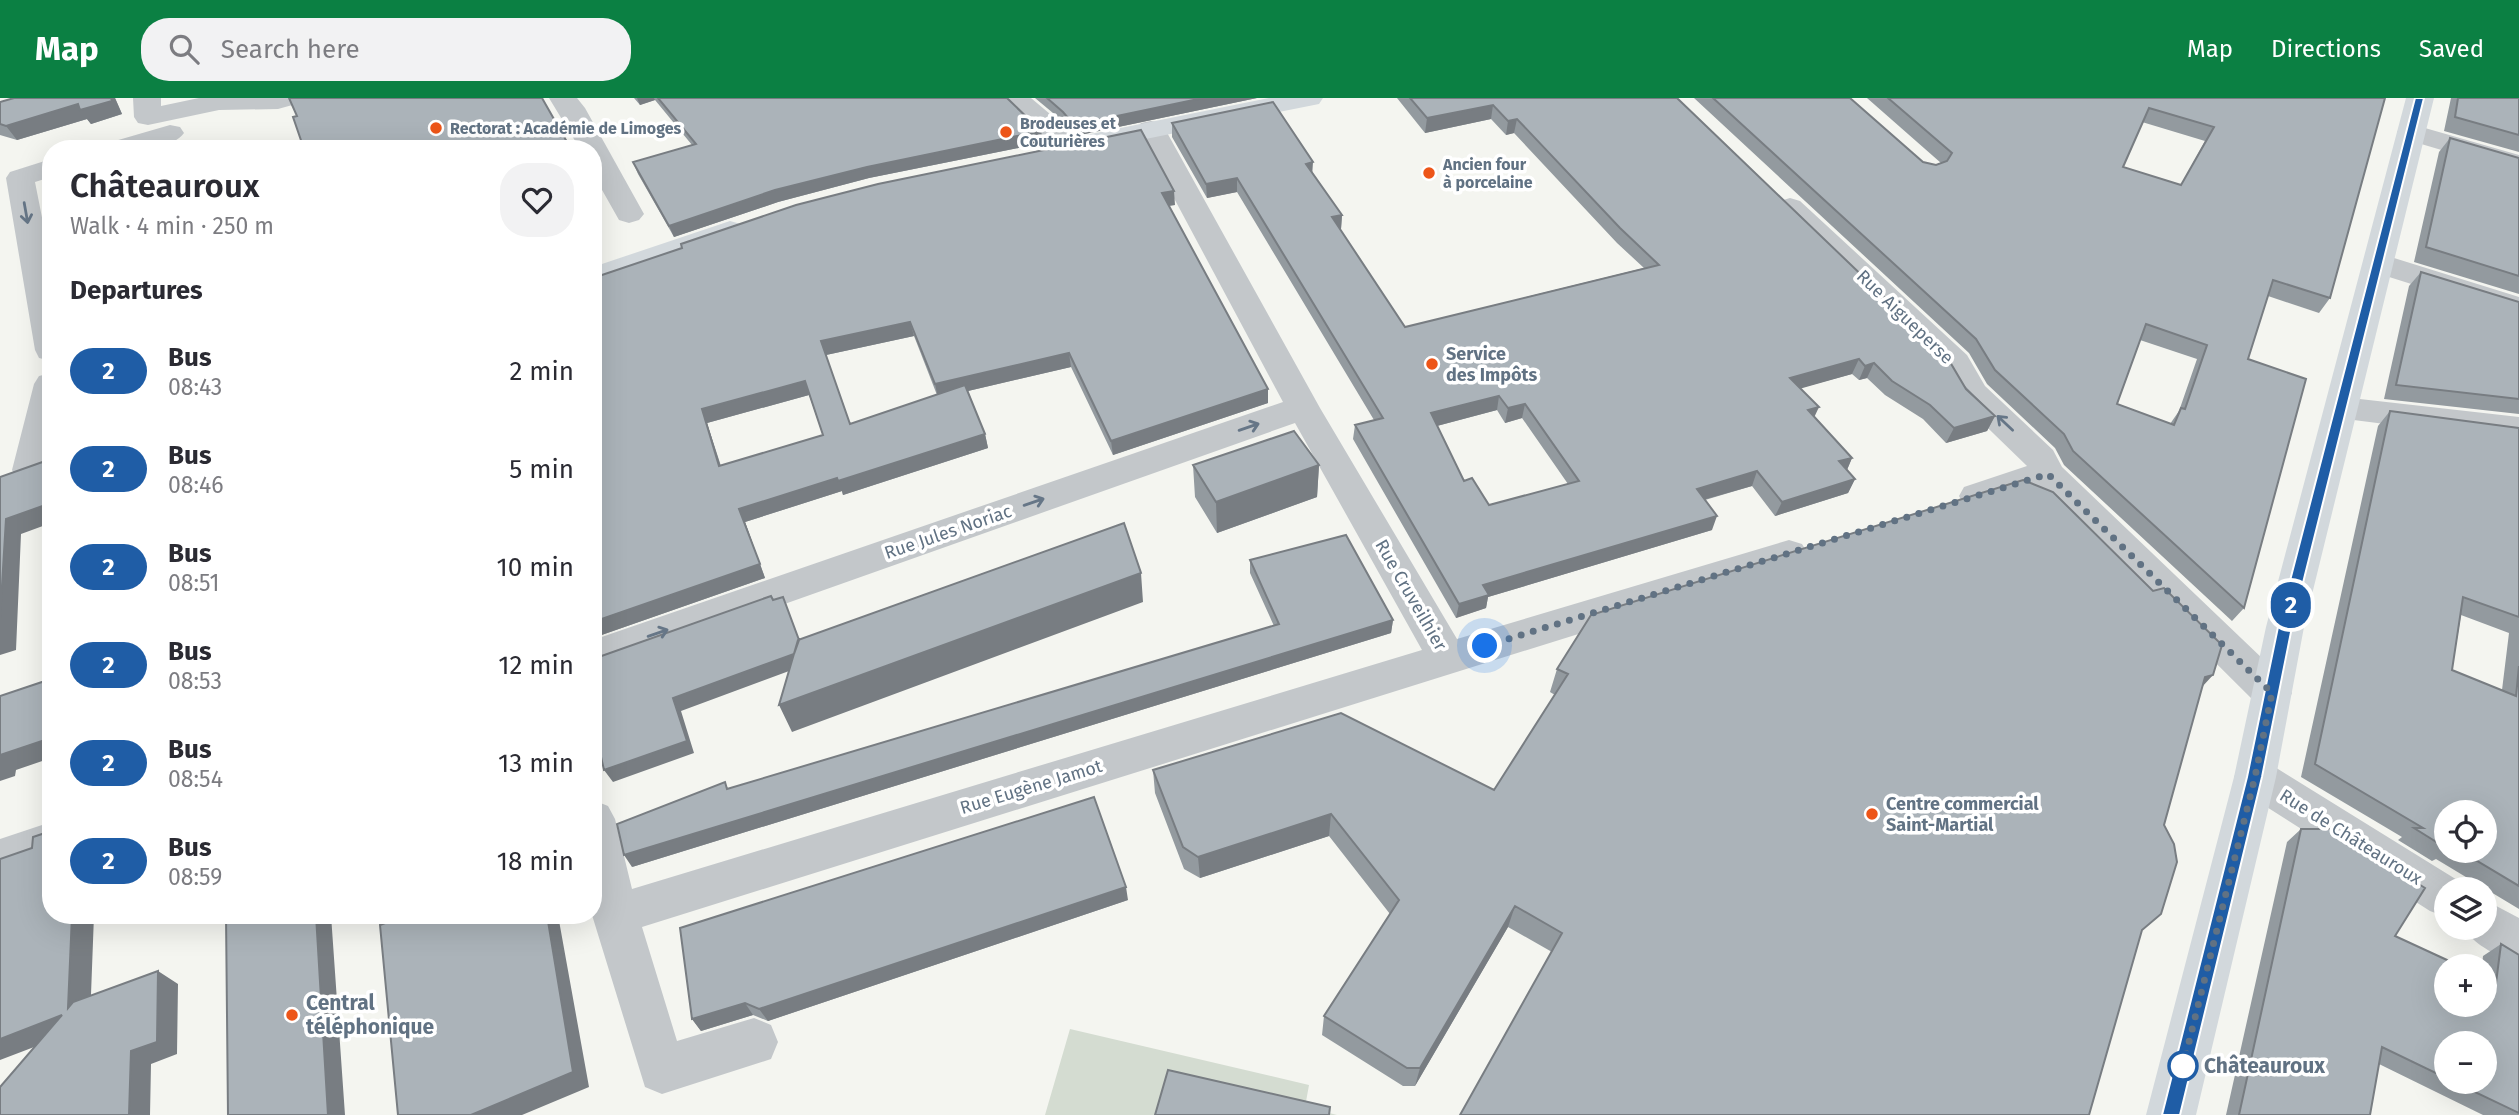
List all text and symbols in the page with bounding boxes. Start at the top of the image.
search box [141,18,631,81]
text: Map [35,29,99,69]
icon: search [165,30,203,68]
text: Search here [221,34,360,65]
text: Map [2187,35,2233,63]
text: Directions [2271,35,2381,63]
text: Saved [2419,35,2484,63]
place label: Brodeuses et Couturières [1020,114,1117,151]
place label: Rectorat : Académie de Limoges [450,119,681,138]
marker: Rectorat : Académie de Limoges [428,120,444,136]
marker: Brodeuses et Couturières [998,124,1014,140]
place label: Ancien four à porcelaine [1442,155,1533,192]
button: heart [500,163,574,237]
marker: Ancien four à porcelaine [1421,165,1437,181]
text: Châteauroux [70,166,260,206]
one-way arrow [20,201,33,224]
text: Walk · 4 min · 250 m [70,212,274,240]
street label: Rue Aigueperse [1852,265,1958,369]
text: Departures [70,275,203,306]
text: Bus [168,342,211,373]
place label: Service des Impôts [1446,343,1537,386]
text: 2 min [509,356,574,387]
marker: Service des Impôts [1424,356,1440,372]
text: 2 [102,357,115,385]
text: 08:43 [168,373,222,401]
one-way arrow [1996,415,2014,431]
one-way arrow [1238,420,1260,432]
text: Bus [168,440,211,471]
text: 5 min [509,454,574,485]
text: 2 [102,455,115,483]
text: 08:46 [168,471,223,499]
one-way arrow [1023,495,1045,507]
street label: Rue Jules Noriac [881,500,1015,564]
street label: Rue Cruveilhier [1370,536,1452,654]
text: Bus [168,538,211,569]
text: 10 min [496,552,574,583]
text: 2 [102,553,115,581]
text: 08:51 [168,569,219,597]
line badge: 2 [2268,582,2314,628]
text: 2 [2285,591,2297,619]
one-way arrow [646,626,668,638]
your location [1467,628,1502,663]
text: Bus [168,636,211,667]
text: 12 min [498,650,574,681]
text: 2 [102,651,115,679]
text: 08:53 [168,667,222,695]
text: Bus [168,734,211,765]
text: 13 min [498,748,574,779]
text: 2 [102,749,115,777]
street label: Rue Eugène Jamot [957,755,1105,819]
text: 08:54 [168,765,223,793]
street label: Rue de Châteauroux [2276,784,2427,890]
place label: Centre commercial Saint-Martial [1886,793,2039,836]
map controls [2434,800,2497,1094]
button: locate [2434,800,2497,863]
marker: Centre commercial Saint-Martial [1864,806,1880,822]
text: Bus [168,832,211,863]
text: 18 min [497,846,574,877]
text: 2 [102,847,115,875]
text: 08:59 [168,863,222,891]
button: layers [2434,877,2497,940]
button: + [2434,954,2497,1017]
place label: Central téléphonique [306,990,435,1040]
marker: Central téléphonique [284,1007,300,1023]
button: − [2434,1031,2497,1094]
marker: Châteauroux [2168,1051,2198,1081]
place label: Châteauroux [2204,1053,2325,1079]

